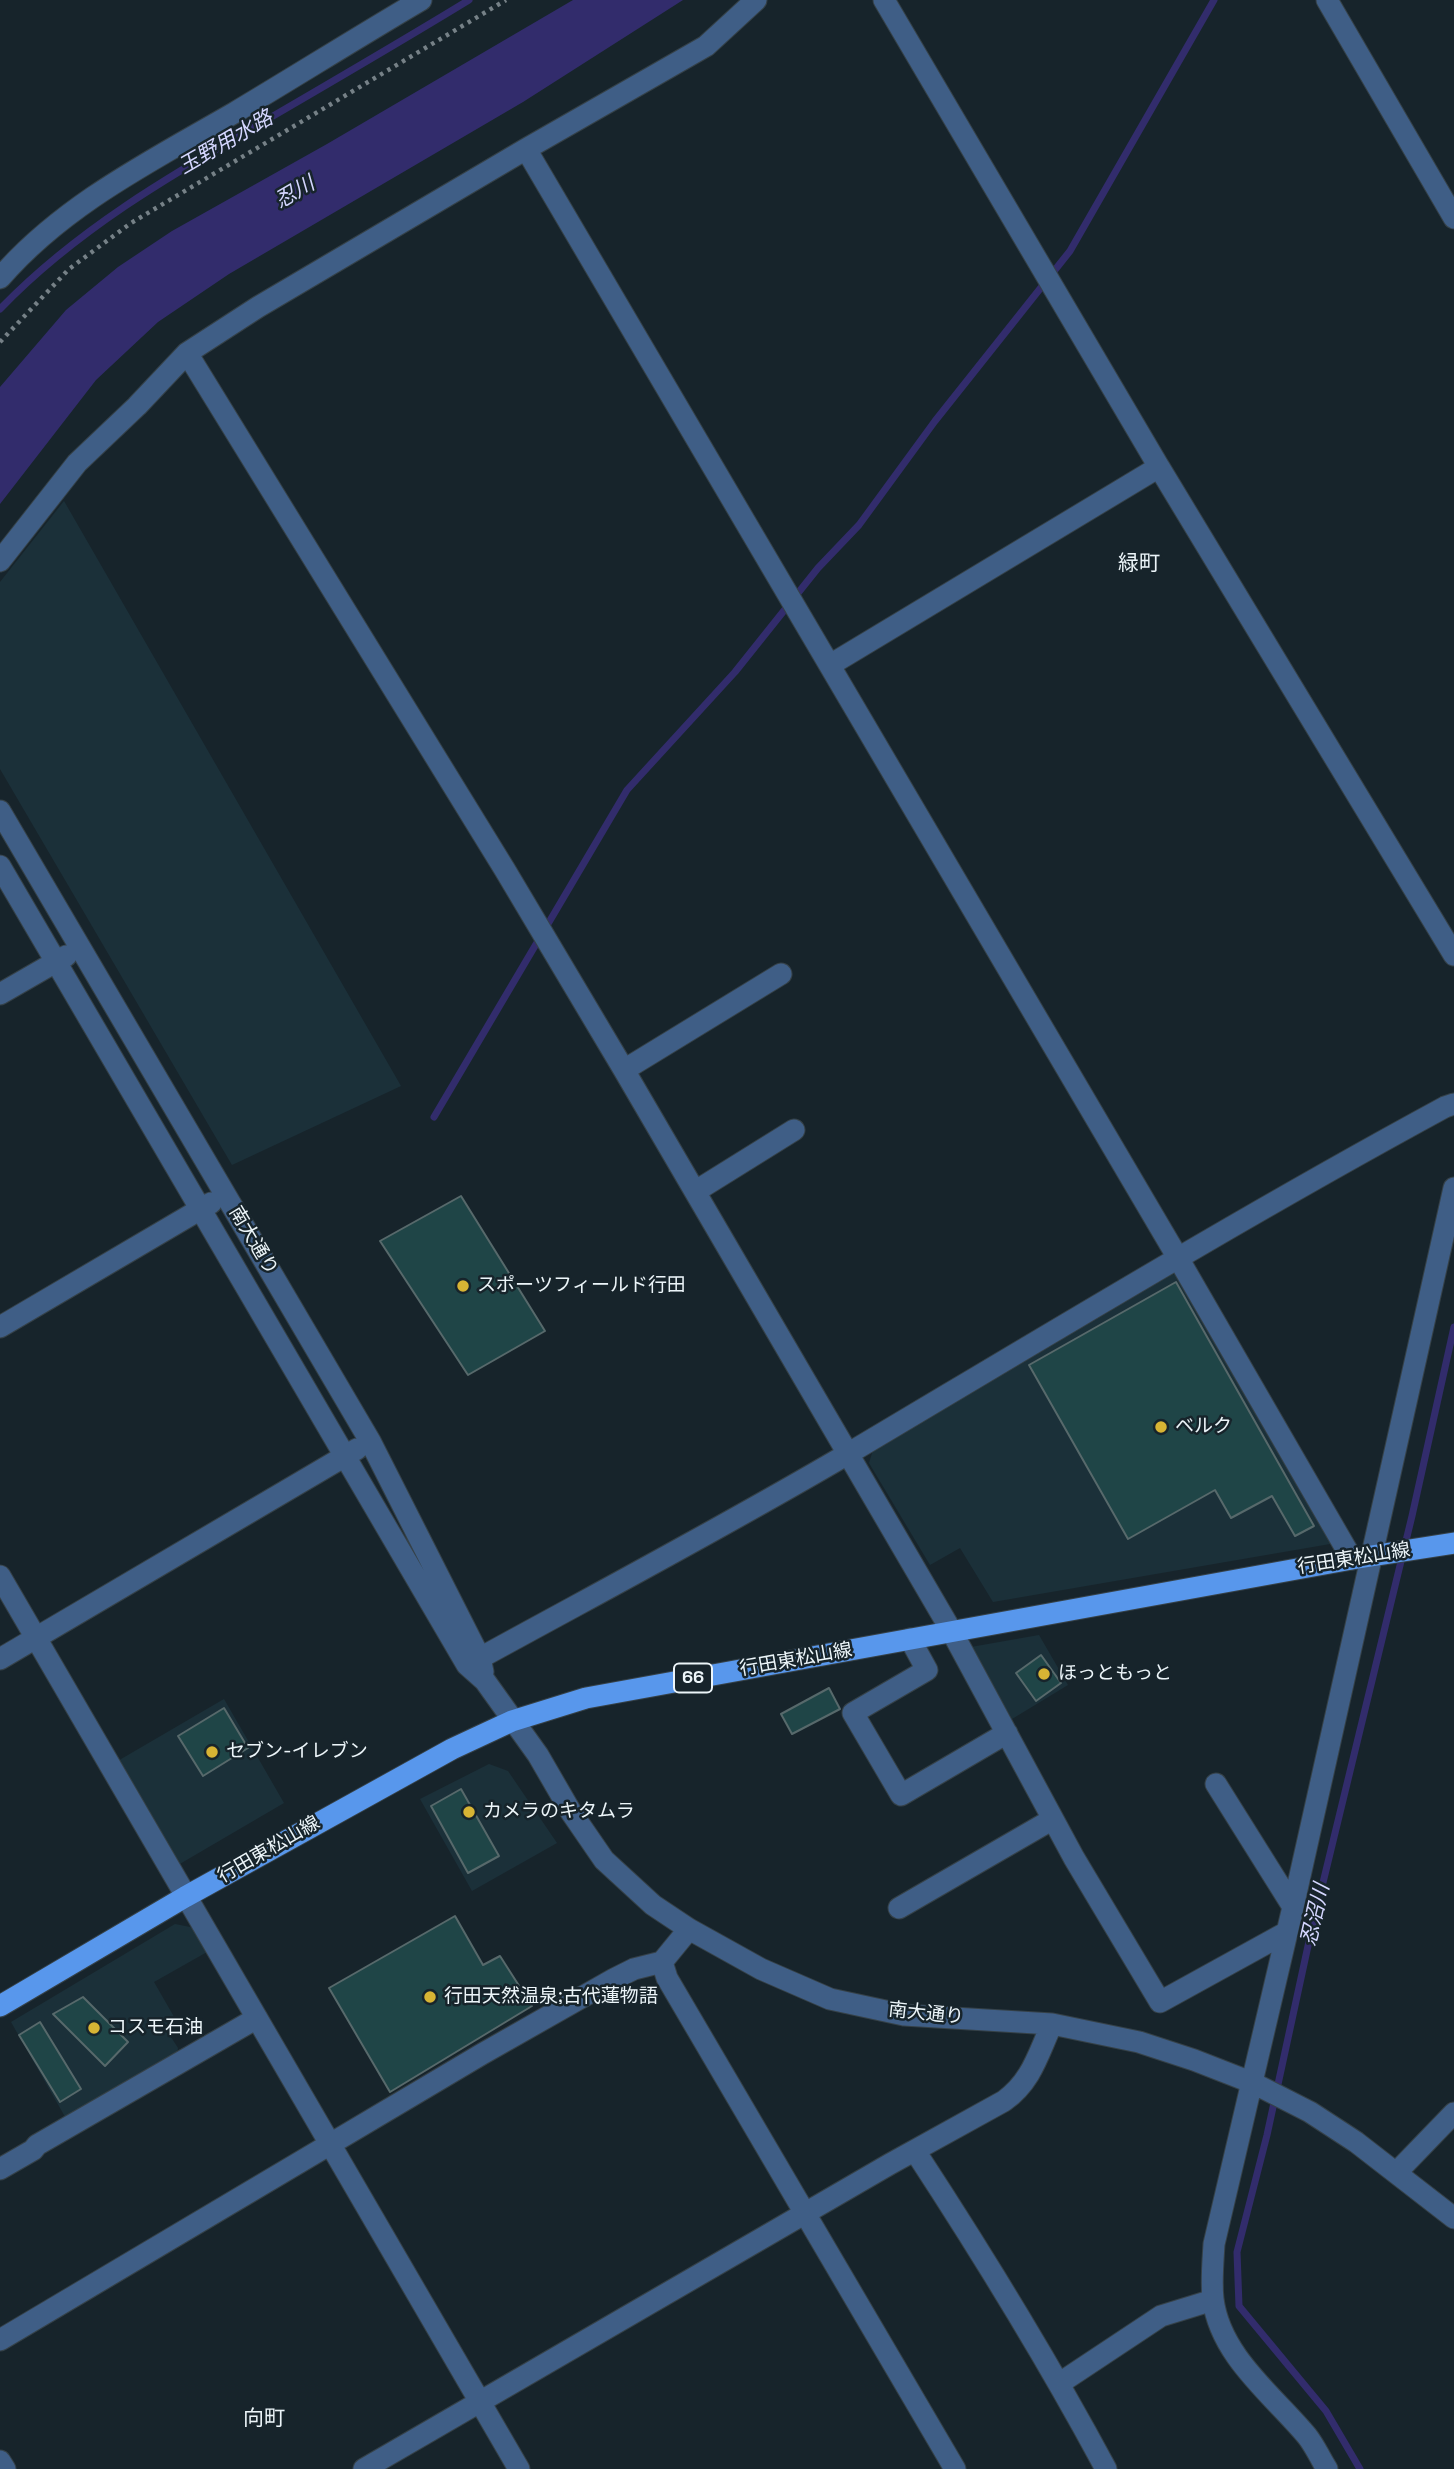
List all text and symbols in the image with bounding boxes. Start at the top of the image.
water label: 玉野用水路 [174,106,278,180]
water label: 忍川 [271,172,319,214]
district label: 緑町 [1118,551,1160,577]
street label: 南大通り [224,1203,282,1279]
place label: スポーツフィールド行田 [477,1275,686,1297]
marker: スポーツフィールド行田 [455,1278,471,1294]
place label: ベルク [1175,1416,1232,1438]
marker: ベルク [1153,1419,1169,1435]
street label: 行田東松山線 [1296,1539,1412,1579]
street label: 行田東松山線 [738,1639,854,1681]
place label: ほっともっと [1058,1663,1172,1685]
road number: 66 [674,1664,712,1693]
marker: ほっともっと [1036,1666,1052,1682]
place label: セブン-イレブン [226,1741,368,1763]
marker: セブン-イレブン [204,1744,220,1760]
place label: カメラのキタムラ [483,1801,635,1823]
marker: カメラのキタムラ [461,1804,477,1820]
street label: 行田東松山線 [214,1812,324,1888]
water label: 忍沼川 [1297,1881,1335,1949]
place label: 行田天然温泉;古代蓮物語 [444,1986,658,2008]
marker: 行田天然温泉;古代蓮物語 [422,1989,438,2005]
street label: 南大通り [887,1999,965,2029]
place label: コスモ石油 [108,2017,203,2039]
marker: コスモ石油 [86,2020,102,2036]
district label: 向町 [243,2406,285,2432]

